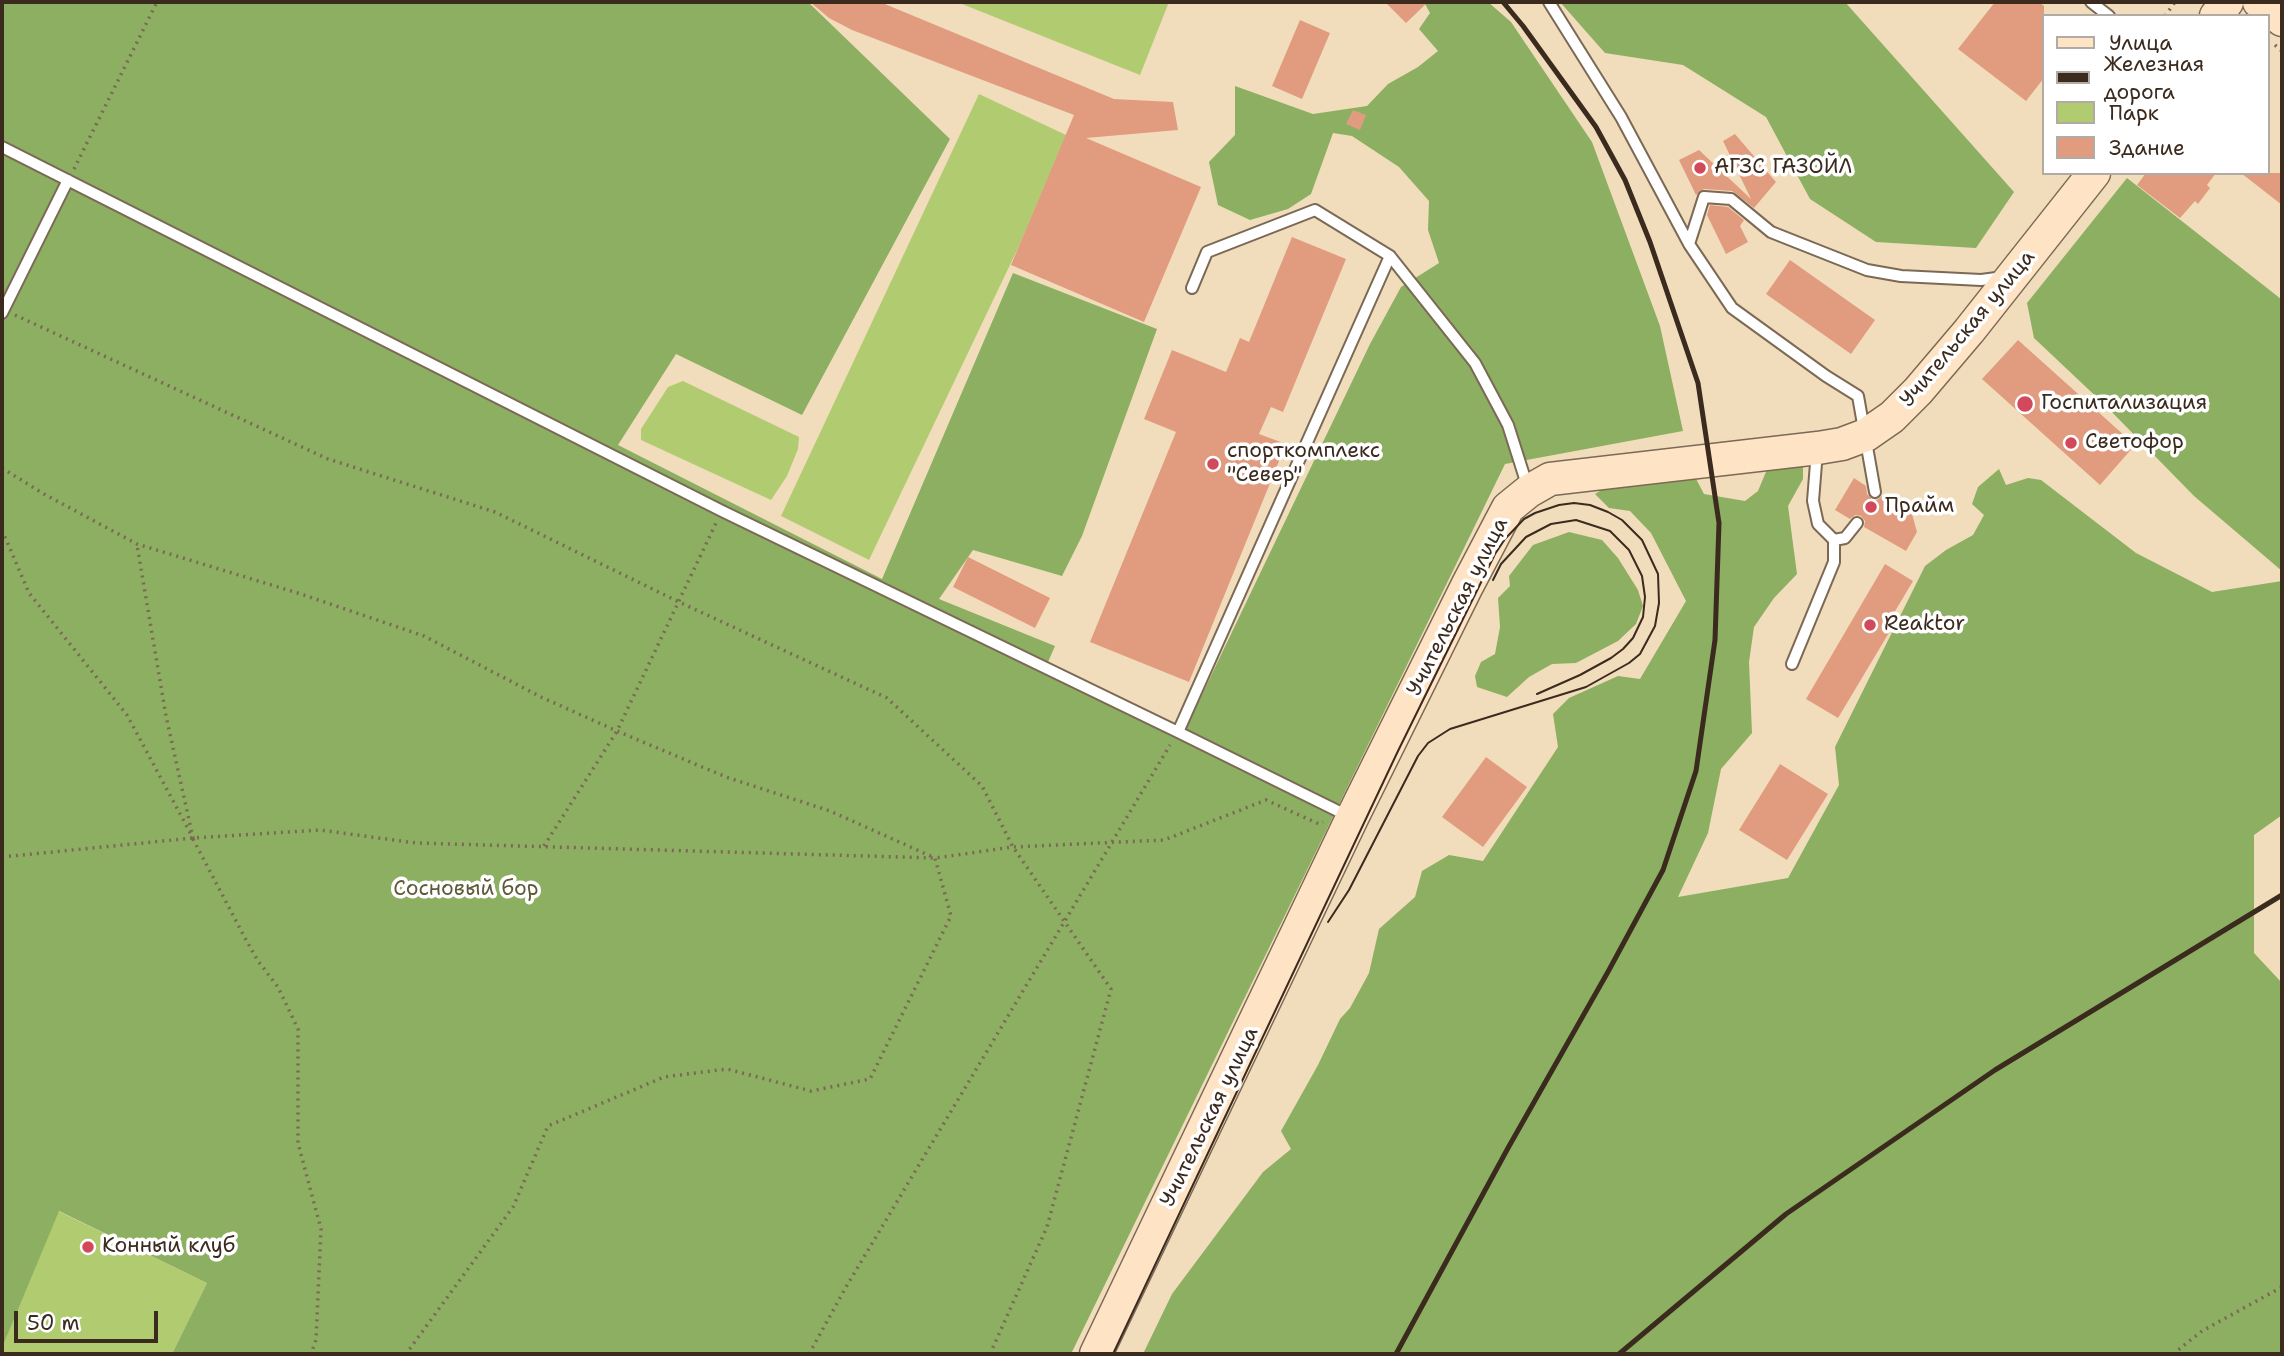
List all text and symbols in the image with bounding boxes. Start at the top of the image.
legend [2042,14,2270,175]
text: Улица [2109,29,2172,57]
text: Железная дорога [2104,50,2204,106]
text: Парк [2109,99,2159,127]
text: Здание [2109,134,2185,162]
place label: АГЗС ГАЗОЙЛ [1714,155,1853,181]
marker: АГЗС ГАЗОЙЛ [1692,160,1708,176]
street label: Учительская улица [1895,245,2041,413]
place label: Госпитализация [2041,391,2207,417]
marker: Госпитализация [2015,394,2035,414]
place label: Светофор [2085,430,2184,456]
marker: Светофор [2063,435,2079,451]
place label: спорткомплекс "Север" [1227,439,1380,489]
marker: спорткомплекс "Север" [1205,456,1221,472]
place label: Прайм [1885,494,1954,520]
marker: Прайм [1863,499,1879,515]
street label: Учительская улица [1402,514,1514,700]
place label: Reaktor [1884,612,1965,638]
marker: Reaktor [1862,617,1878,633]
park label: Сосновый бор [393,877,539,903]
street label: Учительская улица [1156,1023,1264,1211]
place label: Конный клуб [102,1234,235,1260]
marker: Конный клуб [80,1239,96,1255]
scale bar [18,1296,161,1340]
text: 50 m [27,1309,80,1337]

